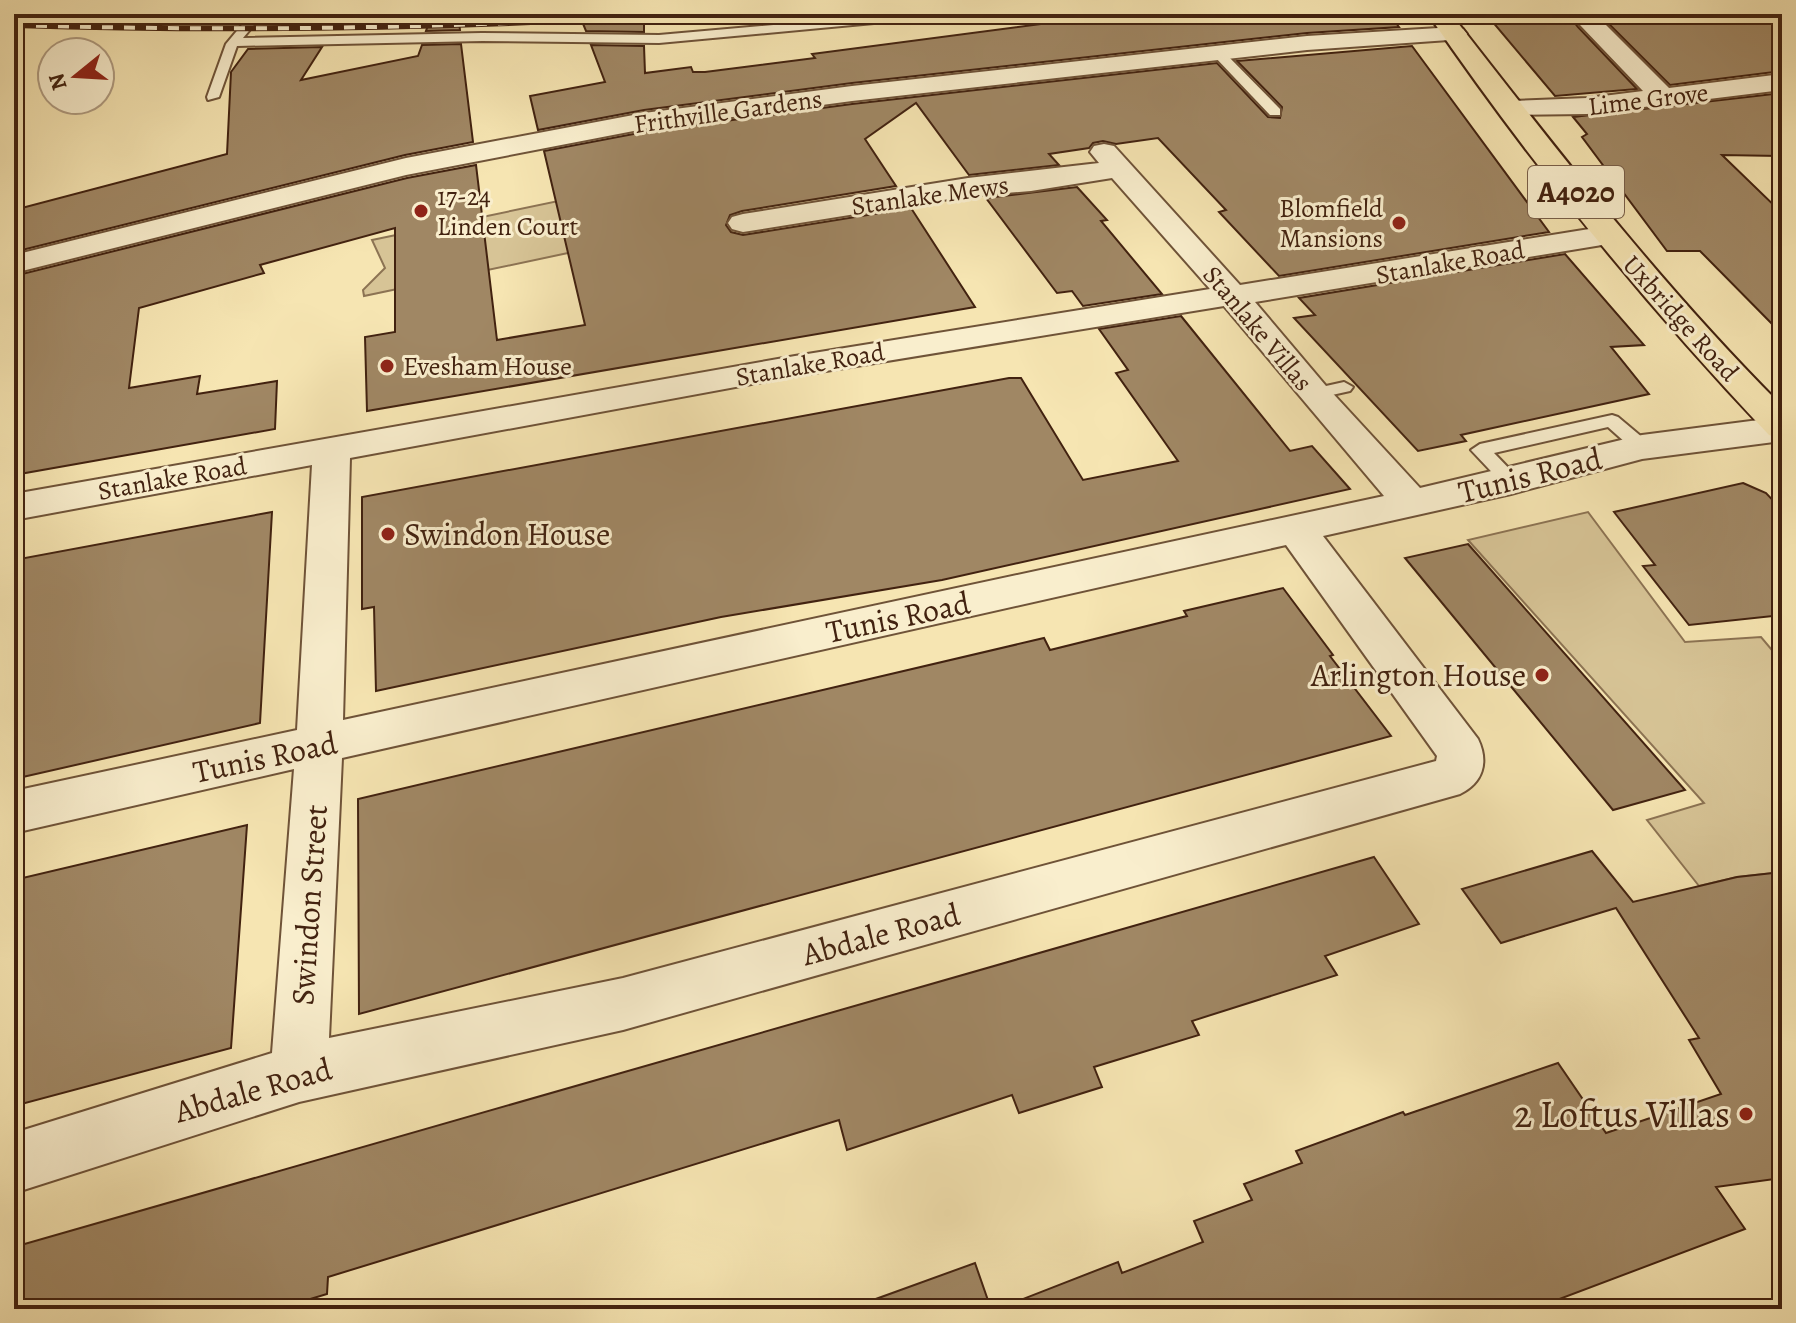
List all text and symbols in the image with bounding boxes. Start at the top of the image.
north arrow [36,36,116,116]
text: N [41,70,75,94]
street label: Lime Grove [1586,75,1710,124]
street label: Frithville Gardens [632,81,824,142]
road number: A4020 [1528,166,1624,218]
street label: Stanlake Mews [849,167,1011,224]
place label: 17-24 Linden Court [437,179,578,244]
place label: Blomfield Mansions [1279,191,1383,256]
marker: 17-24 Linden Court [412,202,430,220]
marker: Blomfield Mansions [1390,214,1408,232]
street label: Stanlake Road [1373,232,1527,293]
street label: Uxbridge Road [1615,248,1747,389]
street label: Stanlake Villas [1195,258,1320,398]
street label: Stanlake Road [733,334,887,395]
place label: Evesham House [403,349,572,384]
marker: Evesham House [378,357,396,375]
street label: Tunis Road [1454,436,1607,514]
street label: Stanlake Road [95,448,249,509]
place label: Swindon House [404,512,610,556]
marker: Swindon House [379,525,397,543]
street label: Tunis Road [822,580,975,654]
place label: Arlington House [1310,653,1526,697]
marker: Arlington House [1533,666,1551,684]
street label: Tunis Road [189,720,342,794]
street label: Swindon Street [280,803,338,1007]
street label: Abdale Road [796,892,965,976]
street label: Abdale Road [168,1046,337,1134]
place label: 2 Loftus Villas [1514,1088,1730,1140]
marker: 2 Loftus Villas [1737,1105,1755,1123]

